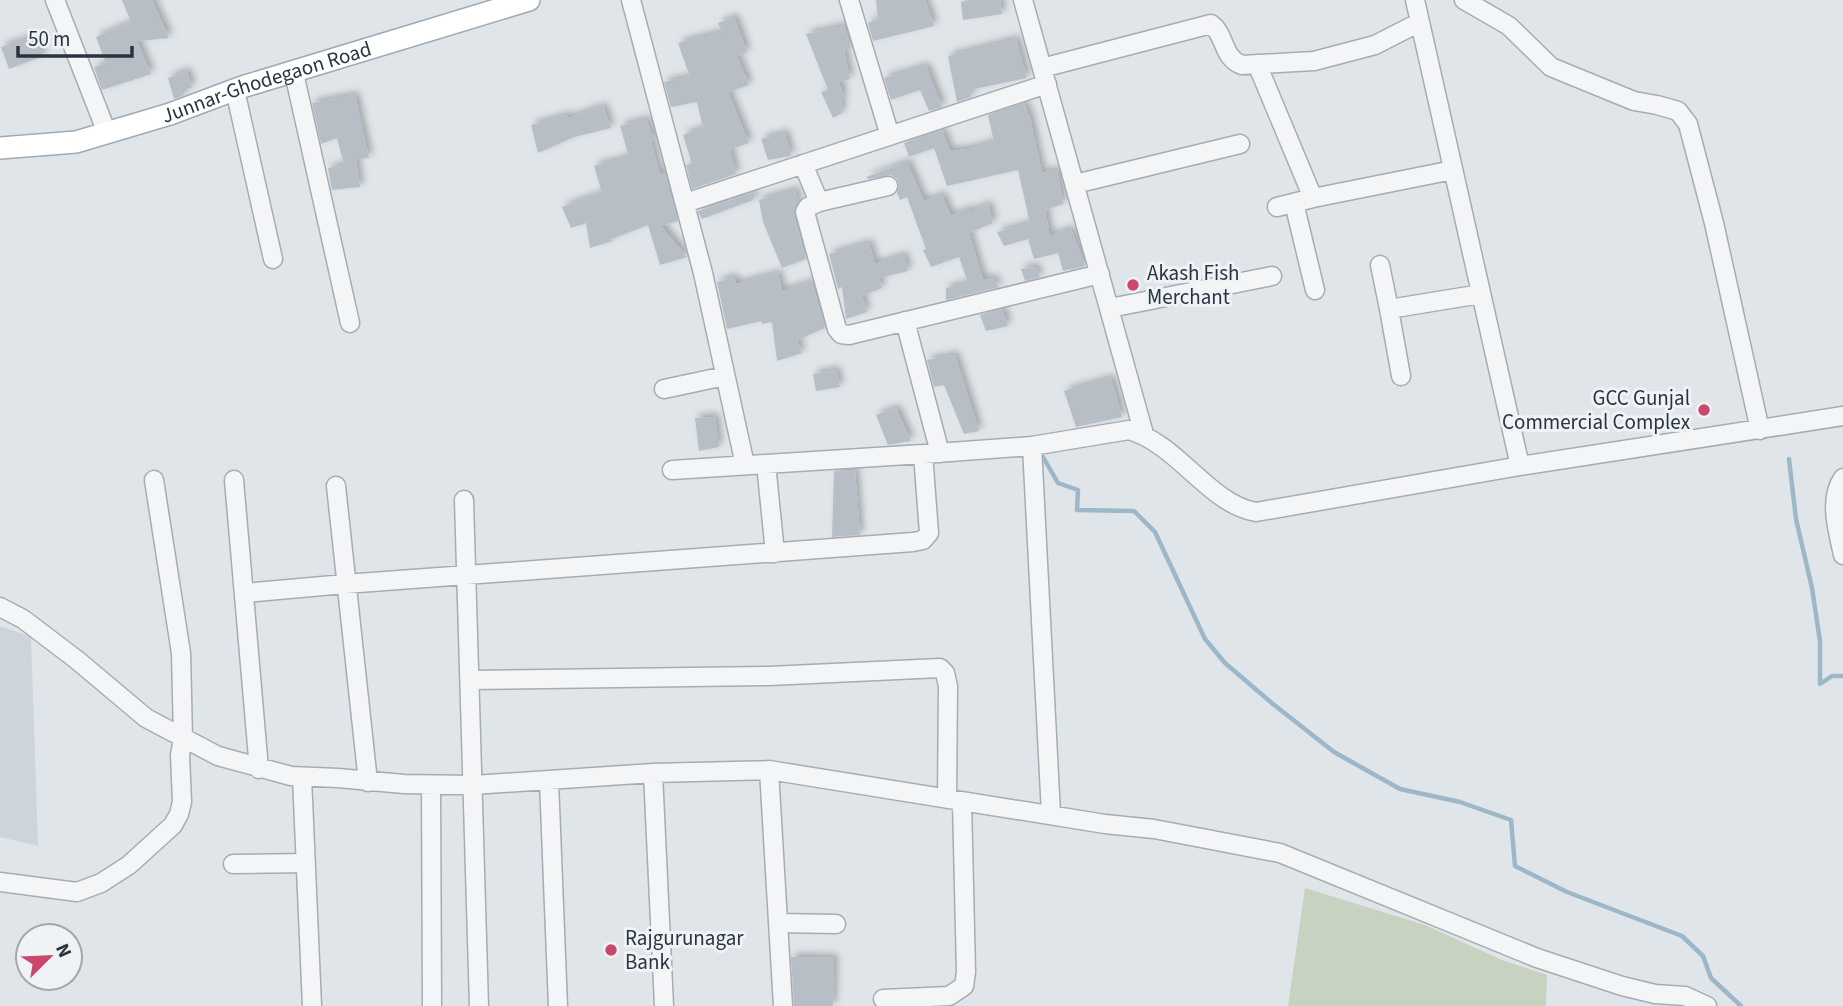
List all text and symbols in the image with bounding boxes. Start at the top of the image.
scale bar [18,14,131,58]
text: 50 m [28,24,70,54]
street label: Junnar-Ghodegaon Road [158,34,375,131]
place label: Akash Fish Merchant [1147,258,1239,312]
marker: Akash Fish Merchant [1125,277,1141,293]
place label: GCC Gunjal Commercial Complex [1502,383,1691,437]
marker: GCC Gunjal Commercial Complex [1696,402,1712,418]
north arrow [14,922,84,992]
place label: Rajgurunagar Bank [625,923,744,977]
text: N [48,939,78,962]
marker: Rajgurunagar Bank [603,942,619,958]

